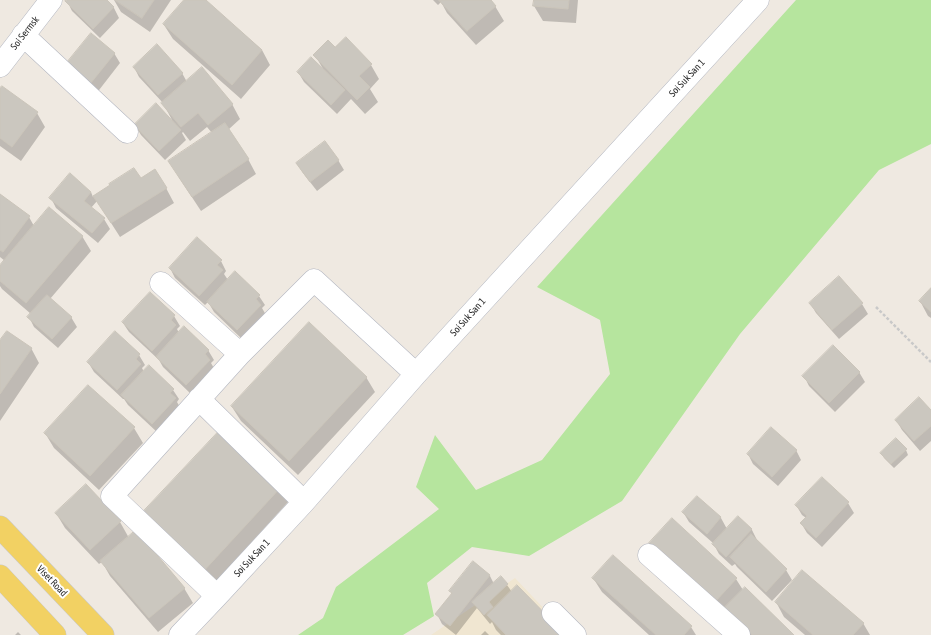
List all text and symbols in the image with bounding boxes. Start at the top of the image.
street label: Soi Sermsk [8,14,42,52]
street label: Soi Suk San 1 [667,57,707,99]
street label: Soi Suk San 1 [448,295,488,339]
street label: Soi Suk San 1 [232,537,272,579]
street label: Viset Road [34,563,70,599]

